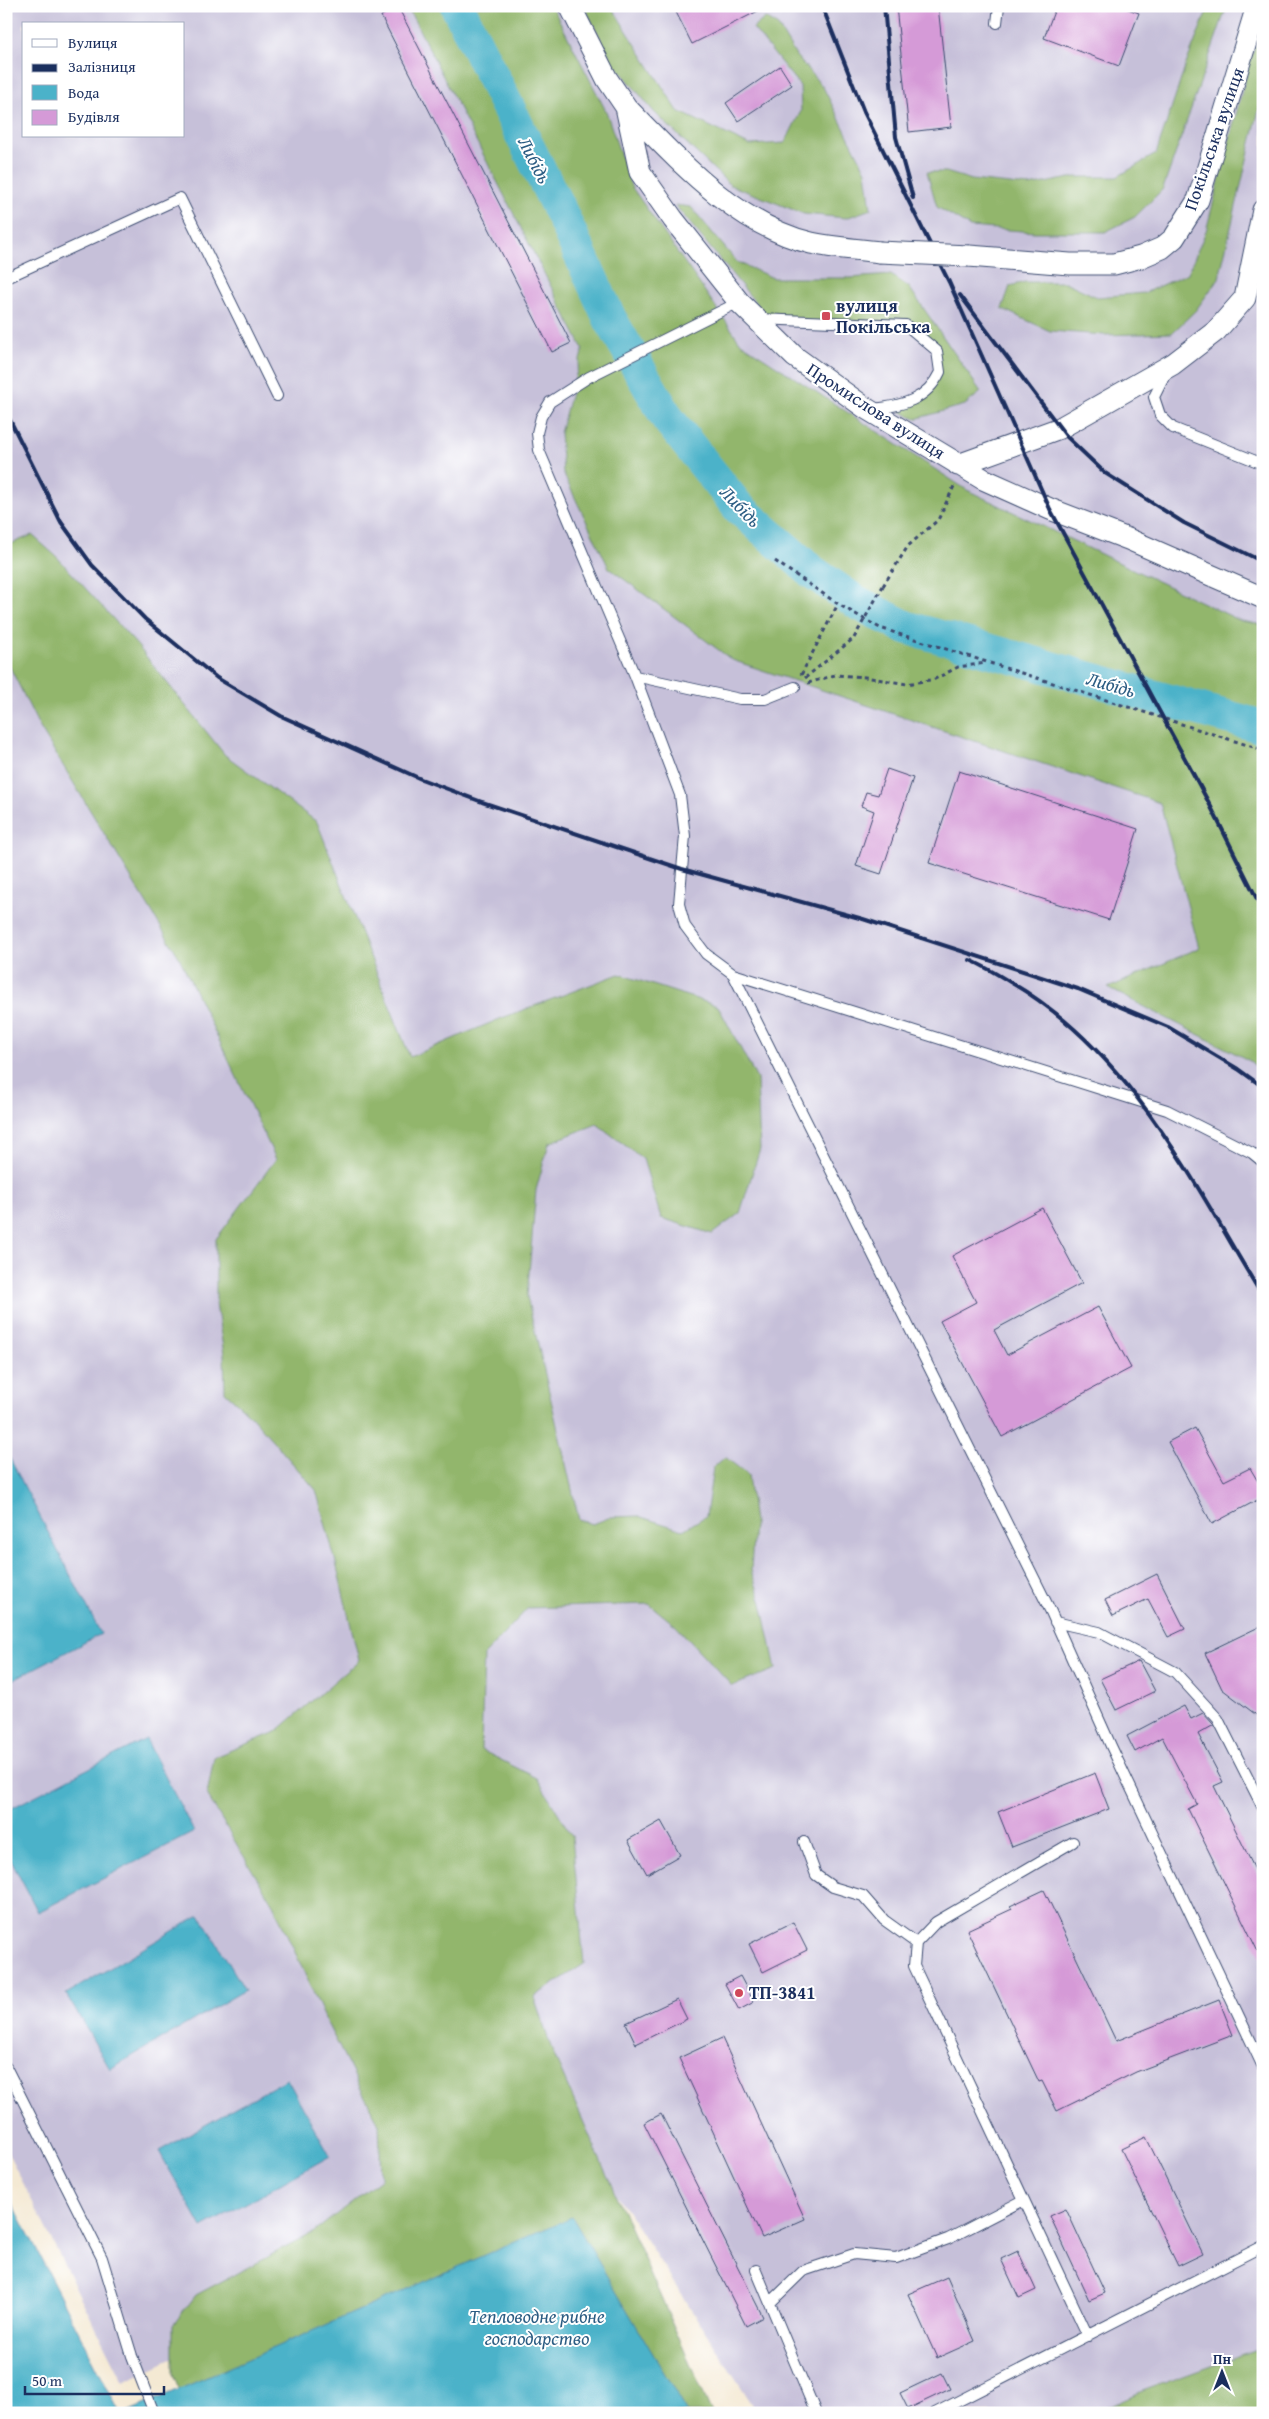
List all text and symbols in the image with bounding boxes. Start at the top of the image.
legend [22,22,185,138]
text: Вулиця [68,32,118,53]
text: Залізниця [68,56,136,77]
street label: Покільська вулиця [1176,64,1251,214]
text: Вода [68,82,100,103]
text: Будівля [68,106,120,127]
water label: Либідь [511,132,559,189]
place label: вулиця Покільська [836,292,931,340]
marker: вулиця Покільська [820,310,832,322]
street label: Промислова вулиця [802,356,951,466]
water label: Либідь [714,478,768,534]
water label: Либідь [1083,664,1139,704]
place label: ТП-3841 [749,1979,816,2006]
marker: ТП-3841 [733,1987,745,1999]
water label: Тепловодне рибне господарство [469,2302,605,2352]
north arrow [1196,2346,1246,2396]
text: Пн [1213,2349,1231,2369]
scale bar [25,2364,164,2396]
text: 50 m [32,2370,63,2391]

